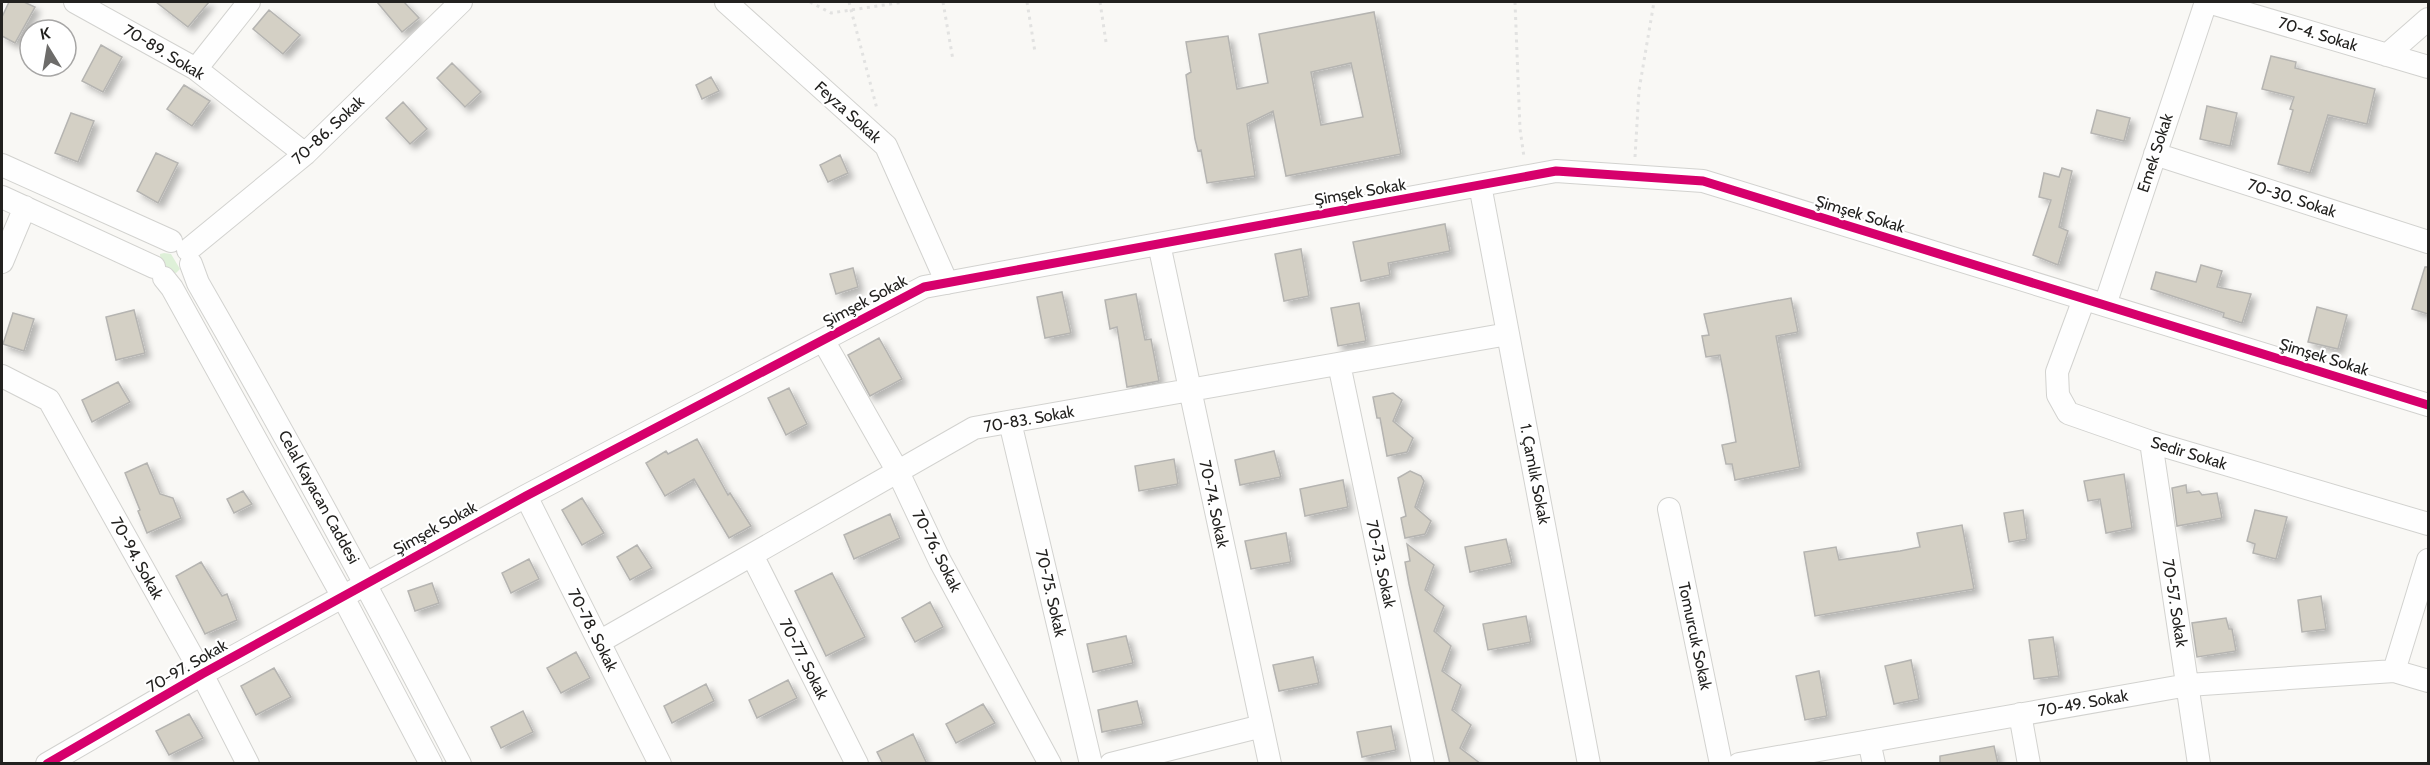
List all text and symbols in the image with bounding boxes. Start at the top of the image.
street label: 70-4. Sokak [2276,13,2361,55]
north arrow [18,18,78,78]
street label: 70-89. Sokak [120,20,209,84]
text: K [38,23,52,44]
street label: Feyza Sokak [811,77,886,147]
street label: 70-86. Sokak [288,91,369,168]
street label: Emek Sokak [2133,110,2177,195]
street label: Şimşek Sokak [1313,174,1408,209]
street label: 70-30. Sokak [2245,175,2340,222]
street label: Şimşek Sokak [1813,191,1908,237]
street label: Şimşek Sokak [820,271,911,331]
street label: Şimşek Sokak [2277,334,2372,380]
street label: 70-83. Sokak [982,402,1076,436]
street label: 1. Çamlık Sokak [1516,422,1554,527]
street label: Celal Kayacan Caddesi [274,427,364,567]
street label: Sedir Sokak [2149,432,2230,474]
street label: 70-74. Sokak [1195,458,1233,550]
street label: Şimşek Sokak [390,497,481,559]
street label: 70-76. Sokak [908,507,966,596]
street label: 70-94. Sokak [107,514,168,603]
street label: 70-73. Sokak [1362,518,1400,610]
street label: 70-75. Sokak [1032,547,1070,639]
street label: 70-57. Sokak [2159,558,2191,649]
street label: Tomurcuk Sokak [1674,580,1716,692]
street label: 70-78. Sokak [564,585,622,675]
street label: 70-77. Sokak [776,615,833,703]
street label: 70-97. Sokak [144,635,231,697]
street label: 70-49. Sokak [2037,686,2130,720]

